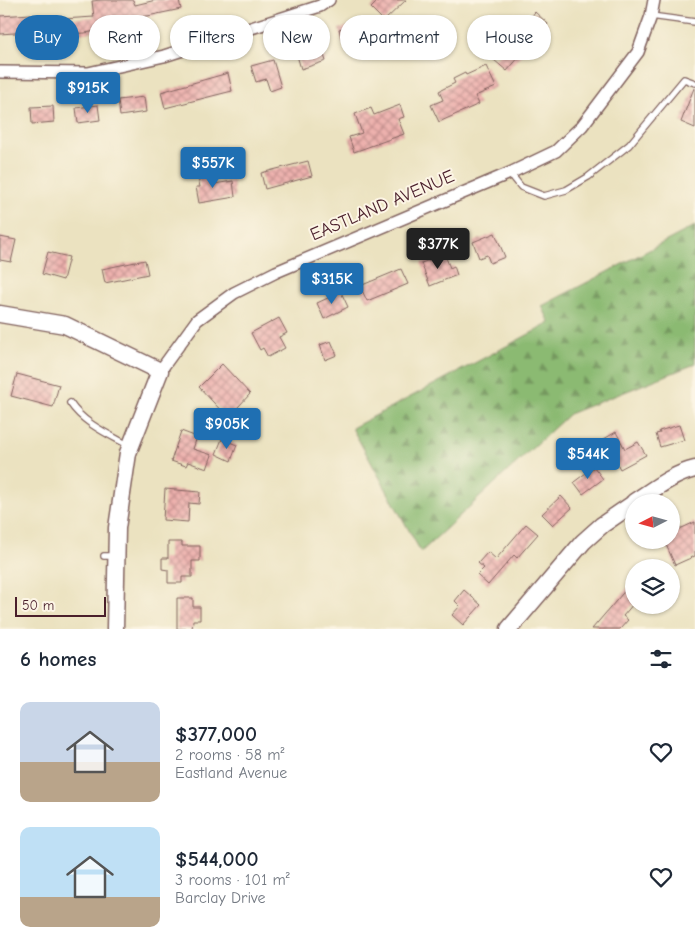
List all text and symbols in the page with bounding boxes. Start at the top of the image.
chip: Buy [15,15,79,60]
chip: Rent [89,15,160,60]
chip: Filters [170,15,253,60]
chip: New [263,15,330,60]
chip: Apartment [340,15,457,60]
chip: House [467,15,551,60]
pin: $915K [53,72,123,114]
text: $915K [67,79,109,97]
pin: $557K [178,146,248,189]
text: $557K [192,154,234,172]
street label: EASTLAND AVENUE [307,166,458,245]
pin: $377K [403,228,473,270]
text: $377K [418,235,458,253]
pin: $315K [297,262,367,305]
text: $315K [311,270,353,288]
pin: $905K [192,408,262,450]
text: $905K [205,415,249,433]
pin: $544K [553,438,623,480]
text: $544K [567,445,609,463]
north arrow [625,494,680,549]
map controls [625,494,680,614]
button: layers [625,559,680,614]
scale bar [15,594,106,617]
text: 50 m [22,597,54,614]
icon: filters [647,645,675,673]
text: 6 homes [20,647,96,671]
icon: home [60,722,120,782]
text: $377,000 [175,722,257,746]
icon: heart [647,738,675,766]
text: 2 rooms · 58 m² [175,746,285,764]
text: Eastland Avenue [175,764,287,782]
icon: home [60,847,120,907]
text: $544,000 [175,847,259,871]
icon: heart [647,863,675,891]
text: 3 rooms · 101 m² [175,871,290,889]
text: Barclay Drive [175,889,265,907]

